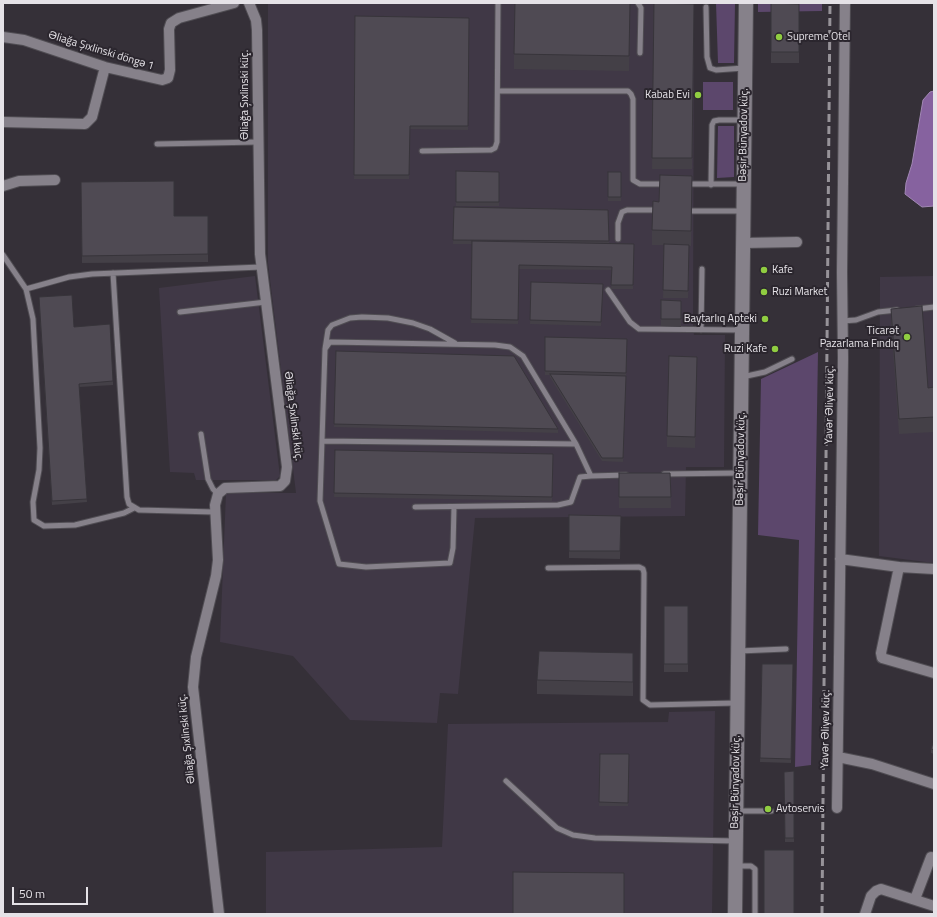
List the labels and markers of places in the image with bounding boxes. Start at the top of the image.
place label: Supreme Otel [787,30,850,44]
marker: Supreme Otel [774,32,784,42]
place label: Kabab Evi [645,88,690,102]
marker: Kabab Evi [693,90,703,100]
place label: Kafe [772,263,793,277]
marker: Kafe [759,265,769,275]
place label: Ruzi Market [772,285,827,299]
marker: Ruzi Market [759,287,769,297]
place label: Baytarlıq Apteki [684,312,757,326]
marker: Baytarlıq Apteki [760,314,770,324]
place label: Ticarət Pazarlama Fındıq [820,324,899,350]
marker: Ticarət Pazarlama Fındıq [902,332,912,342]
place label: Ruzi Kafe [724,342,767,356]
marker: Ruzi Kafe [770,344,780,354]
place label: Avtoservis [776,802,825,816]
marker: Avtoservis [763,804,773,814]

